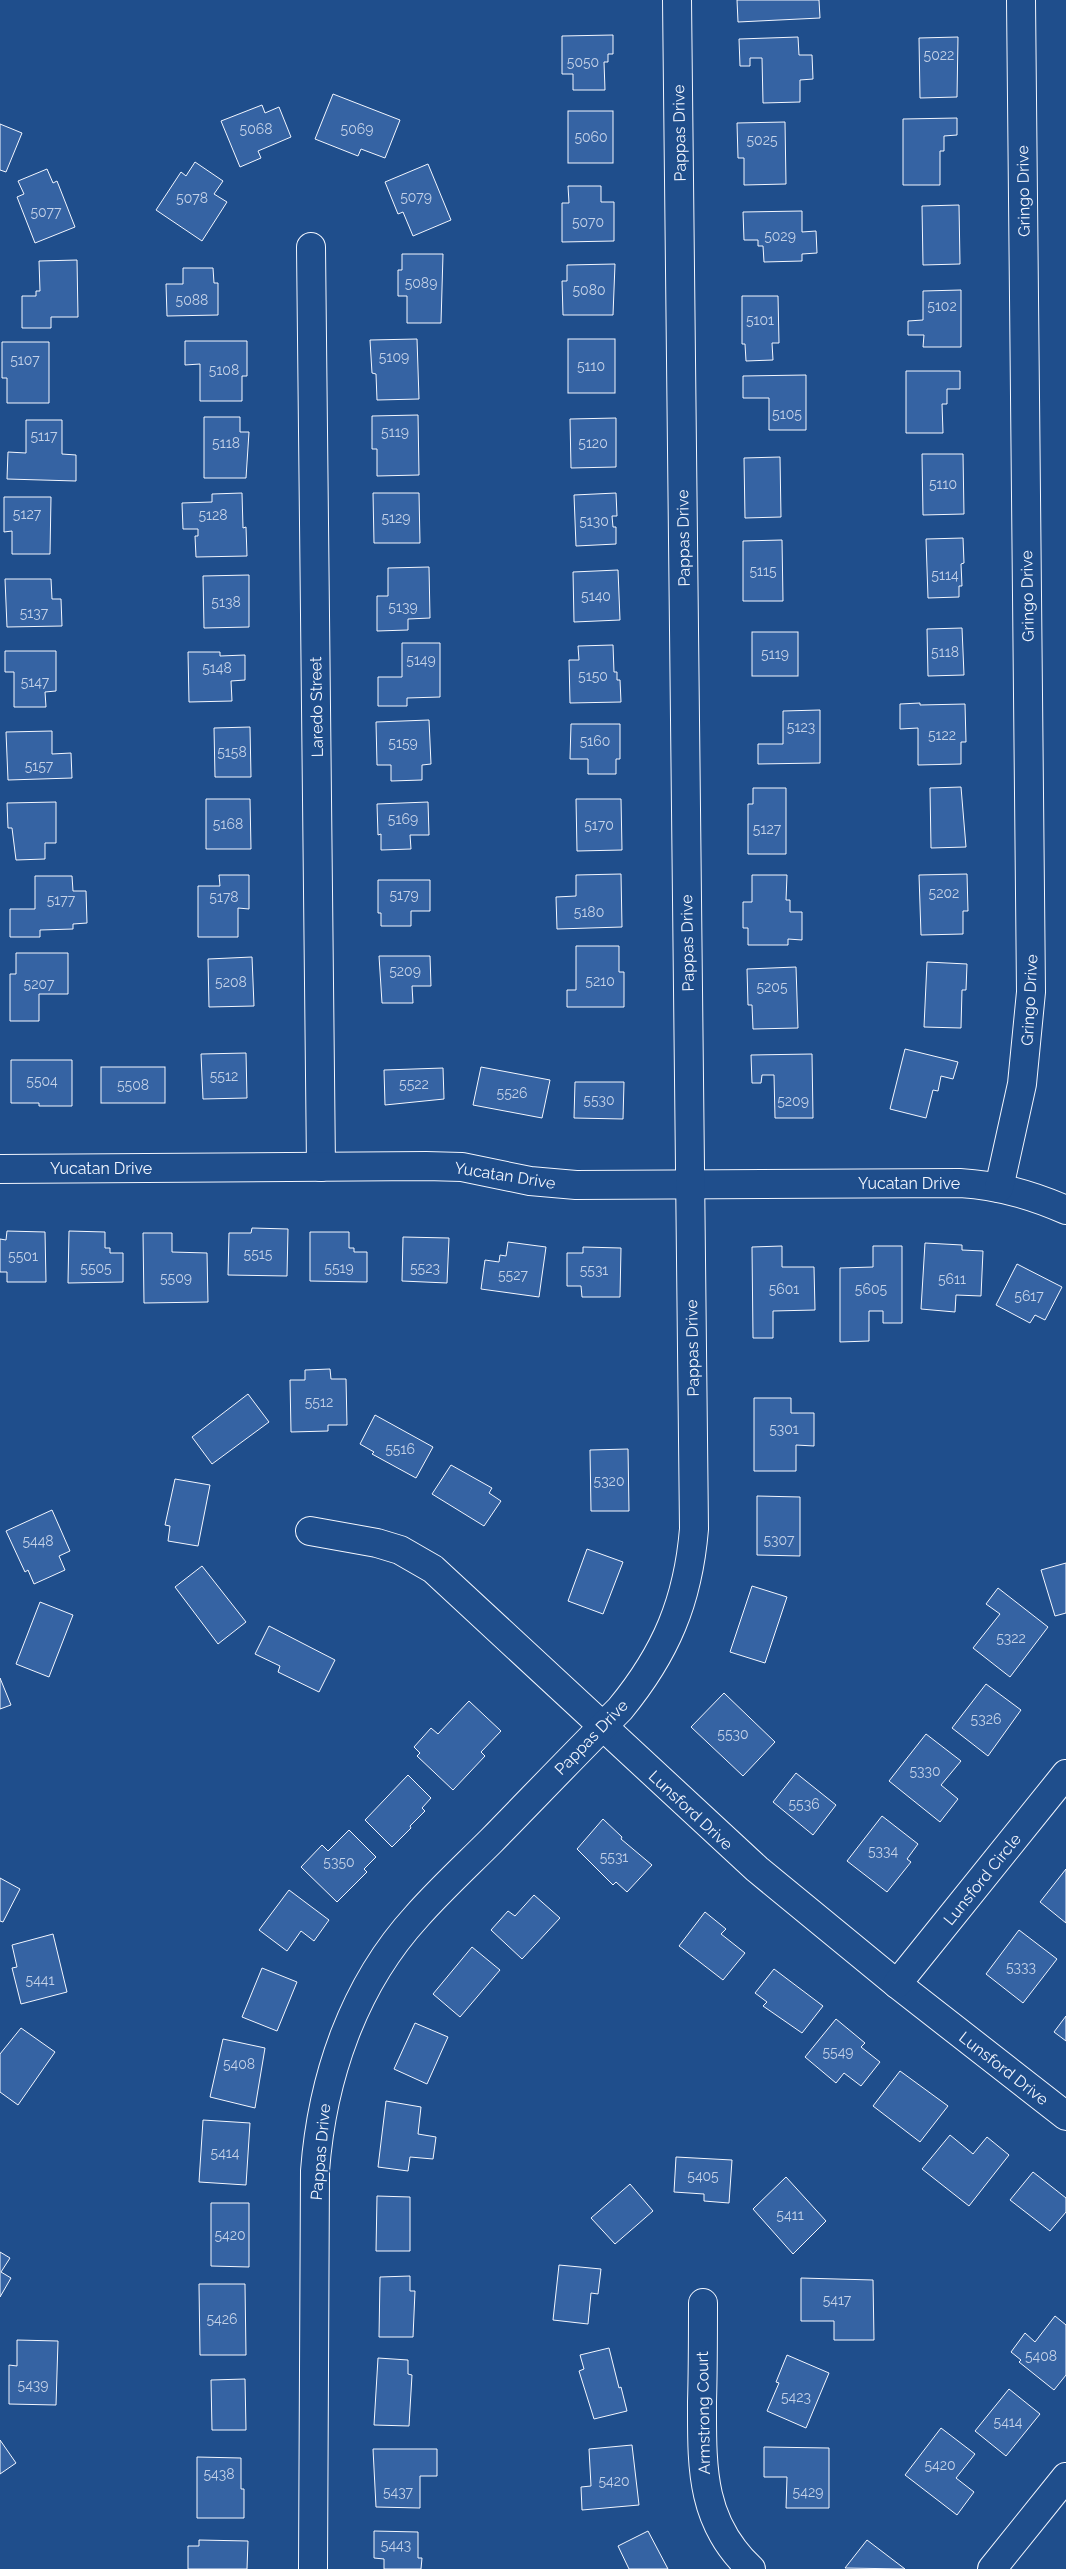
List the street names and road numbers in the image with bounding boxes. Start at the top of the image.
street label: Pappas Drive [669,84,690,182]
street label: Gringo Drive [1013,145,1034,237]
street label: Pappas Drive [673,489,694,587]
street label: Gringo Drive [1017,550,1038,642]
street label: Laredo Street [306,656,327,758]
street label: Pappas Drive [677,894,698,992]
street label: Gringo Drive [1018,954,1041,1046]
street label: Yucatan Drive [453,1158,557,1193]
street label: Yucatan Drive [50,1159,152,1178]
street label: Yucatan Drive [858,1174,960,1193]
street label: Pappas Drive [682,1299,703,1397]
street label: Pappas Drive [551,1696,632,1779]
street label: Lunsford Drive [645,1767,737,1854]
street label: Lunsford Circle [940,1830,1025,1929]
street label: Lunsford Drive [955,2028,1052,2109]
street label: Pappas Drive [307,2103,334,2201]
street label: Armstrong Court [693,2351,714,2475]

